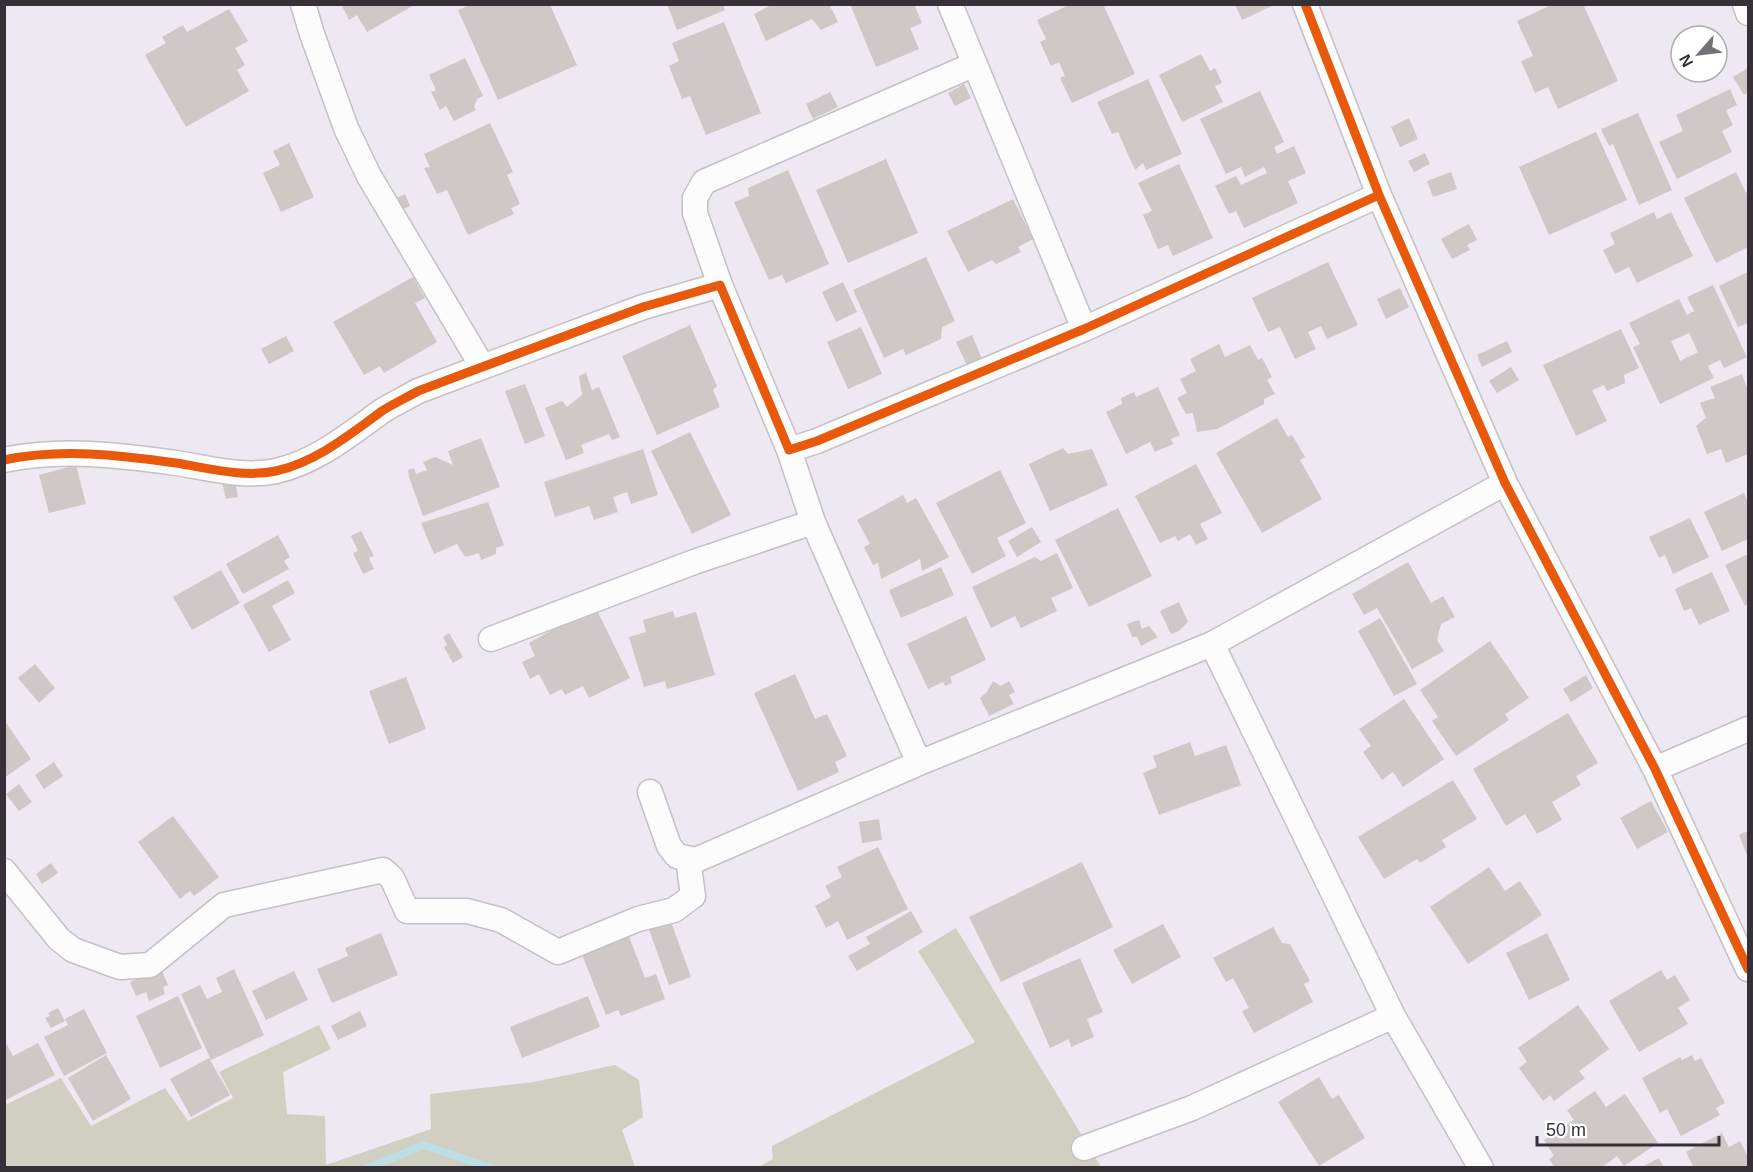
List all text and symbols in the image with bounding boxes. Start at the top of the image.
north arrow [1669,24,1729,84]
text: N [1676,52,1696,70]
scale bar [1537,1109,1718,1147]
text: 50 m [1546,1120,1586,1140]

